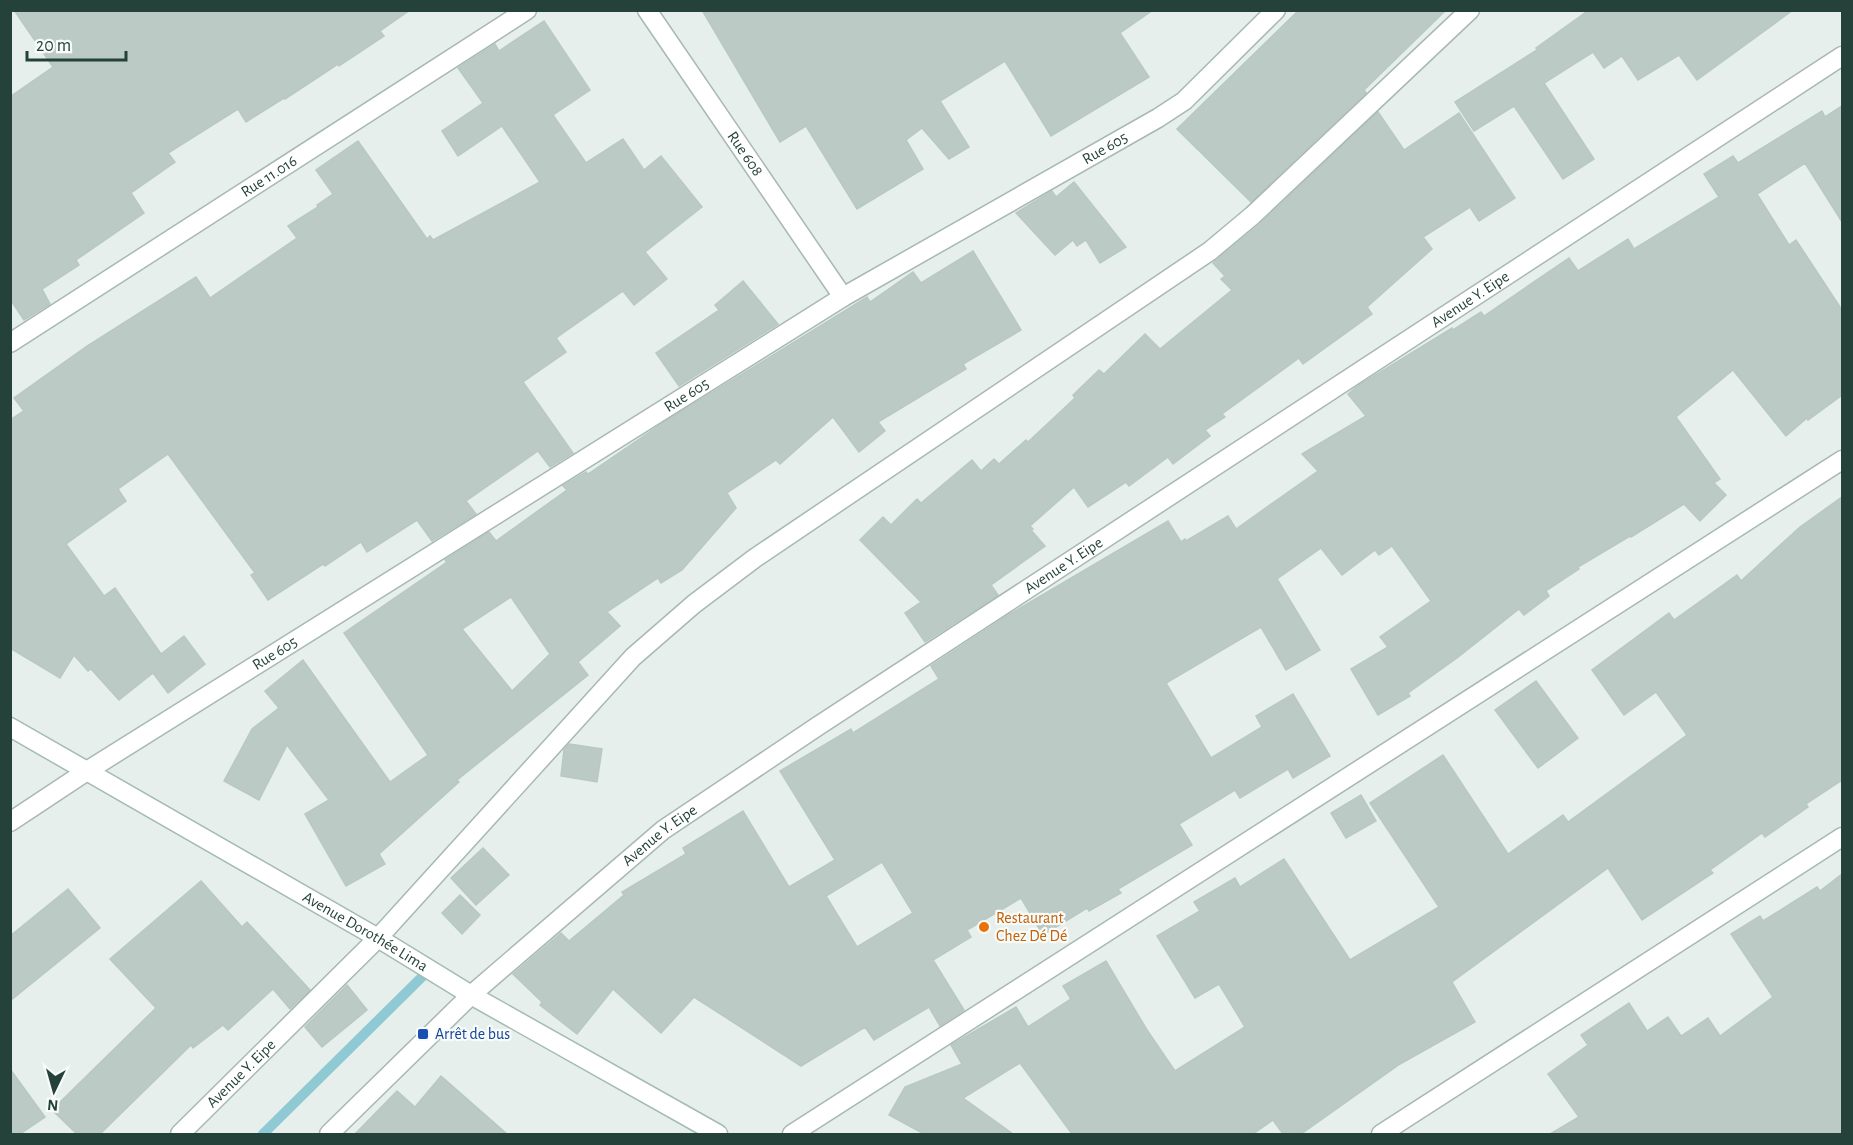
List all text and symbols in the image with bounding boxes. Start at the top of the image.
scale bar [27,24,126,62]
text: 20 m [36,37,71,55]
street label: Rue 608 [724,128,766,179]
street label: Rue 605 [1080,129,1130,167]
street label: Rue 11.016 [238,152,300,200]
street label: Avenue Y. Eipe [1428,268,1512,330]
street label: Rue 605 [661,375,712,415]
street label: Avenue Y. Eipe [1022,534,1105,597]
street label: Rue 605 [250,633,300,673]
street label: Avenue Y. Eipe [619,802,700,869]
street label: Avenue Dorothée Lima [300,889,431,975]
place label: Restaurant Chez Dé Dé [996,910,1067,944]
marker: Restaurant Chez Dé Dé [977,920,991,934]
place label: Arrêt de bus [435,1026,510,1042]
marker: Arrêt de bus [416,1027,430,1041]
street label: Avenue Y. Eipe [204,1036,279,1111]
north arrow [24,1061,84,1121]
text: N [47,1096,59,1113]

